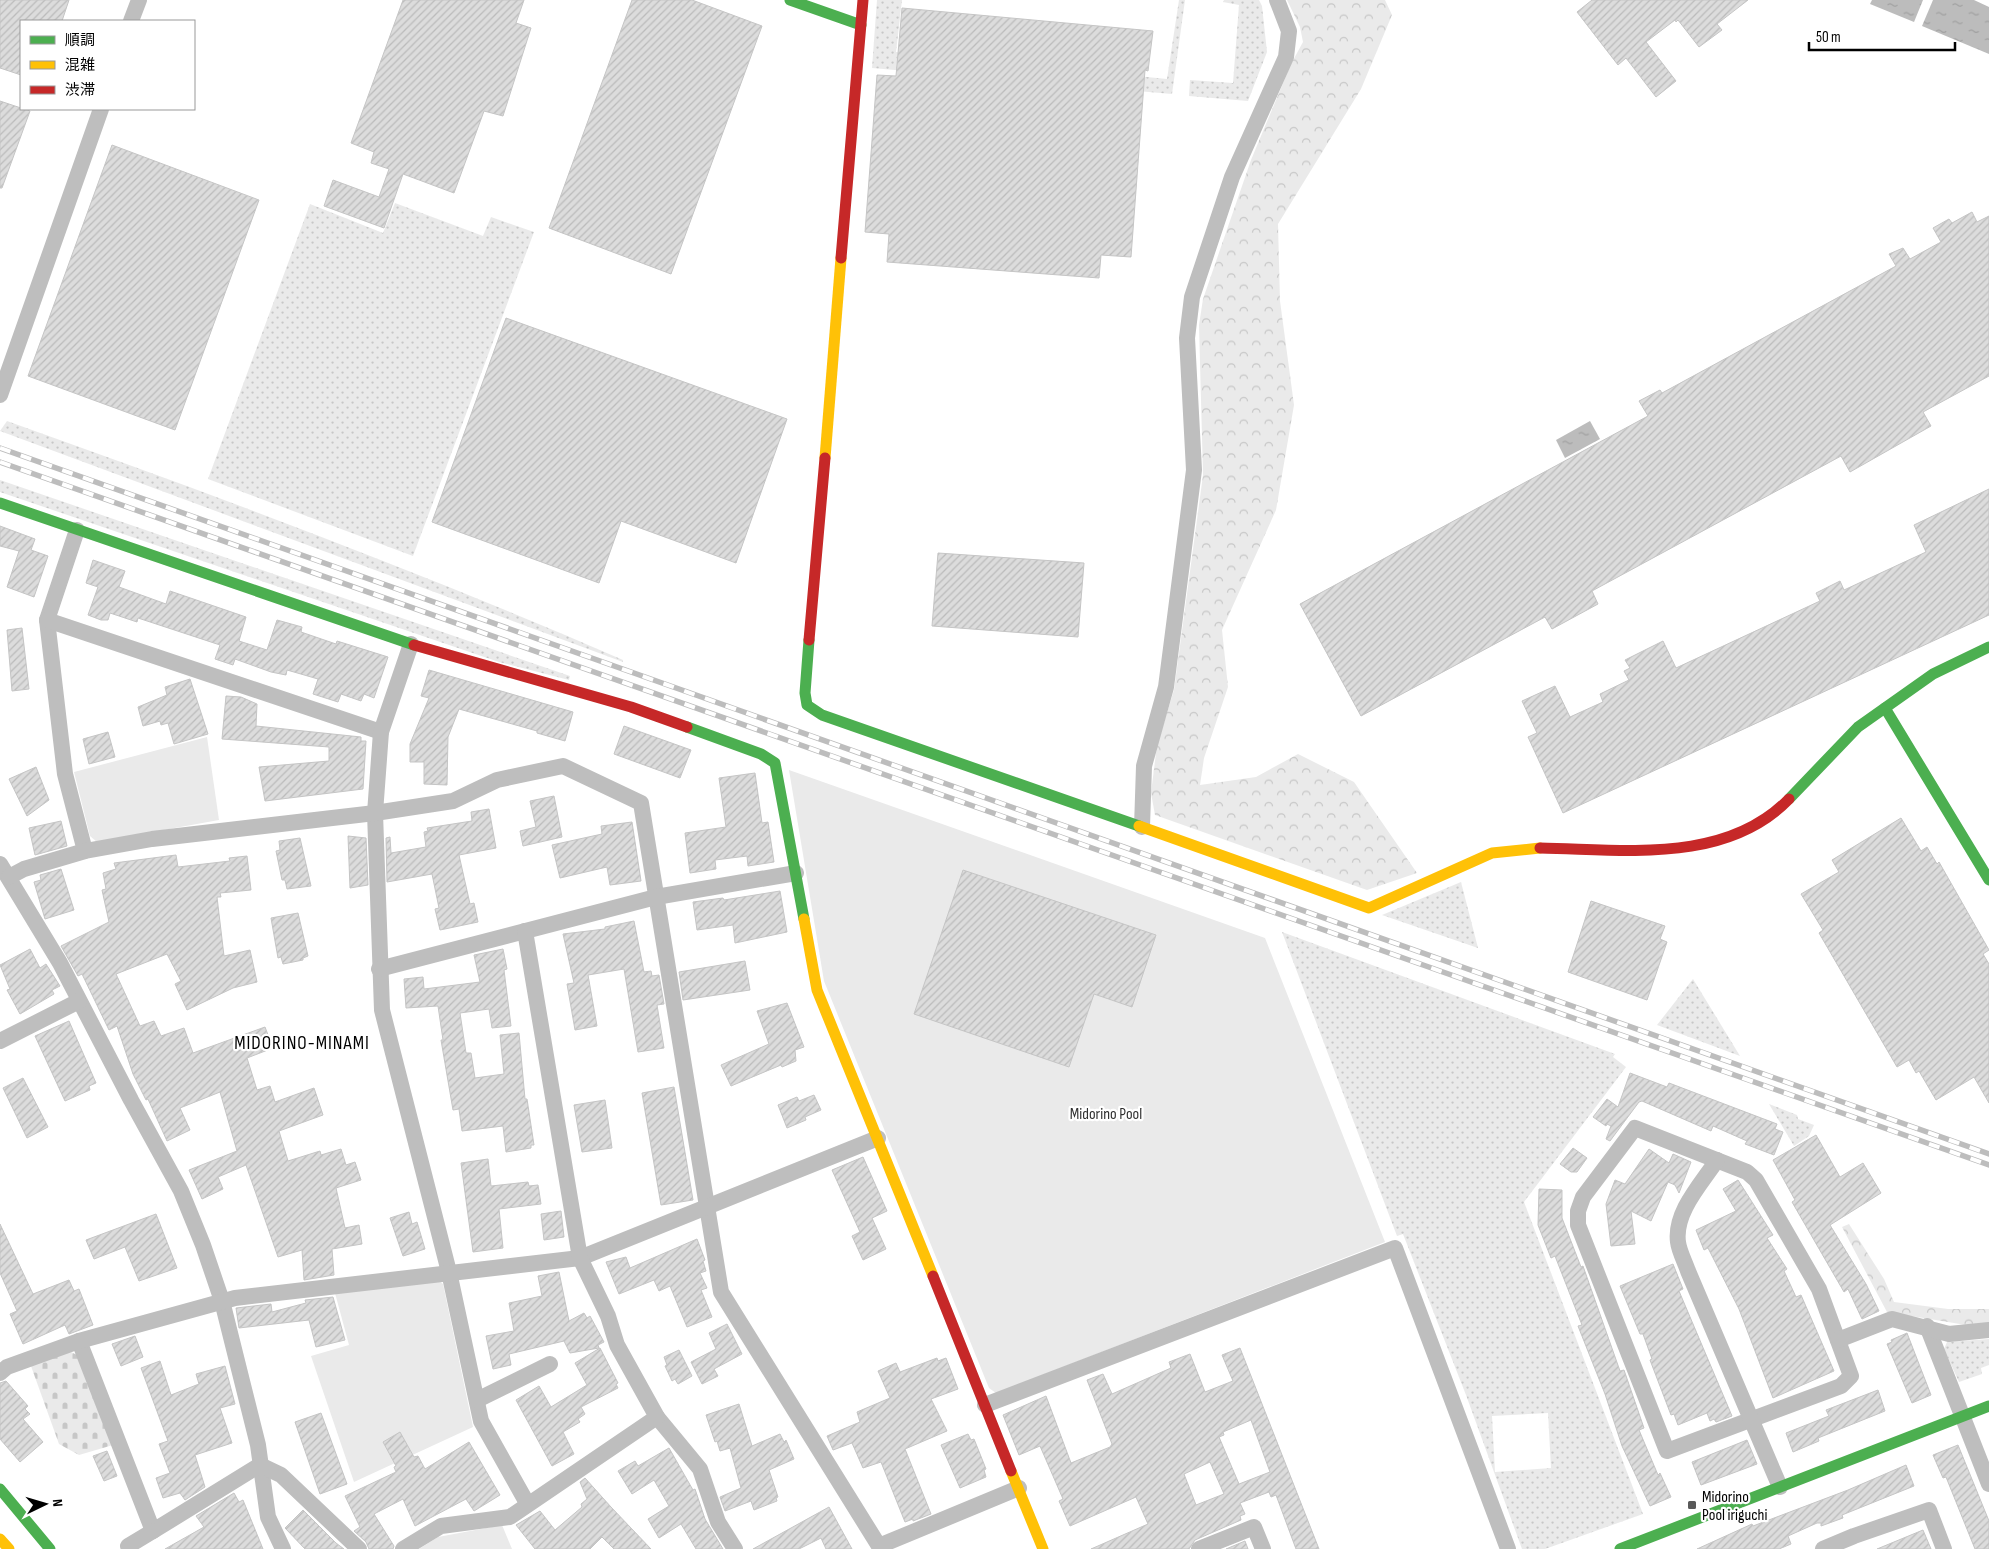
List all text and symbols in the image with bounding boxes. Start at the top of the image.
legend [20,20,195,110]
scale bar [1809,20,1955,52]
text: 50 m [1816,28,1841,47]
text: 順調 [65,31,95,50]
text: 混雑 [65,56,95,75]
text: 渋滞 [65,81,95,100]
district label: MIDORINO-MINAMI [234,1032,370,1055]
park label: Midorino Pool [1070,1105,1142,1124]
north arrow [20,1479,70,1529]
place label: Midorino Pool iriguchi [1702,1488,1767,1525]
text: N [49,1498,66,1507]
marker: Midorino Pool iriguchi [1686,1499,1698,1511]

